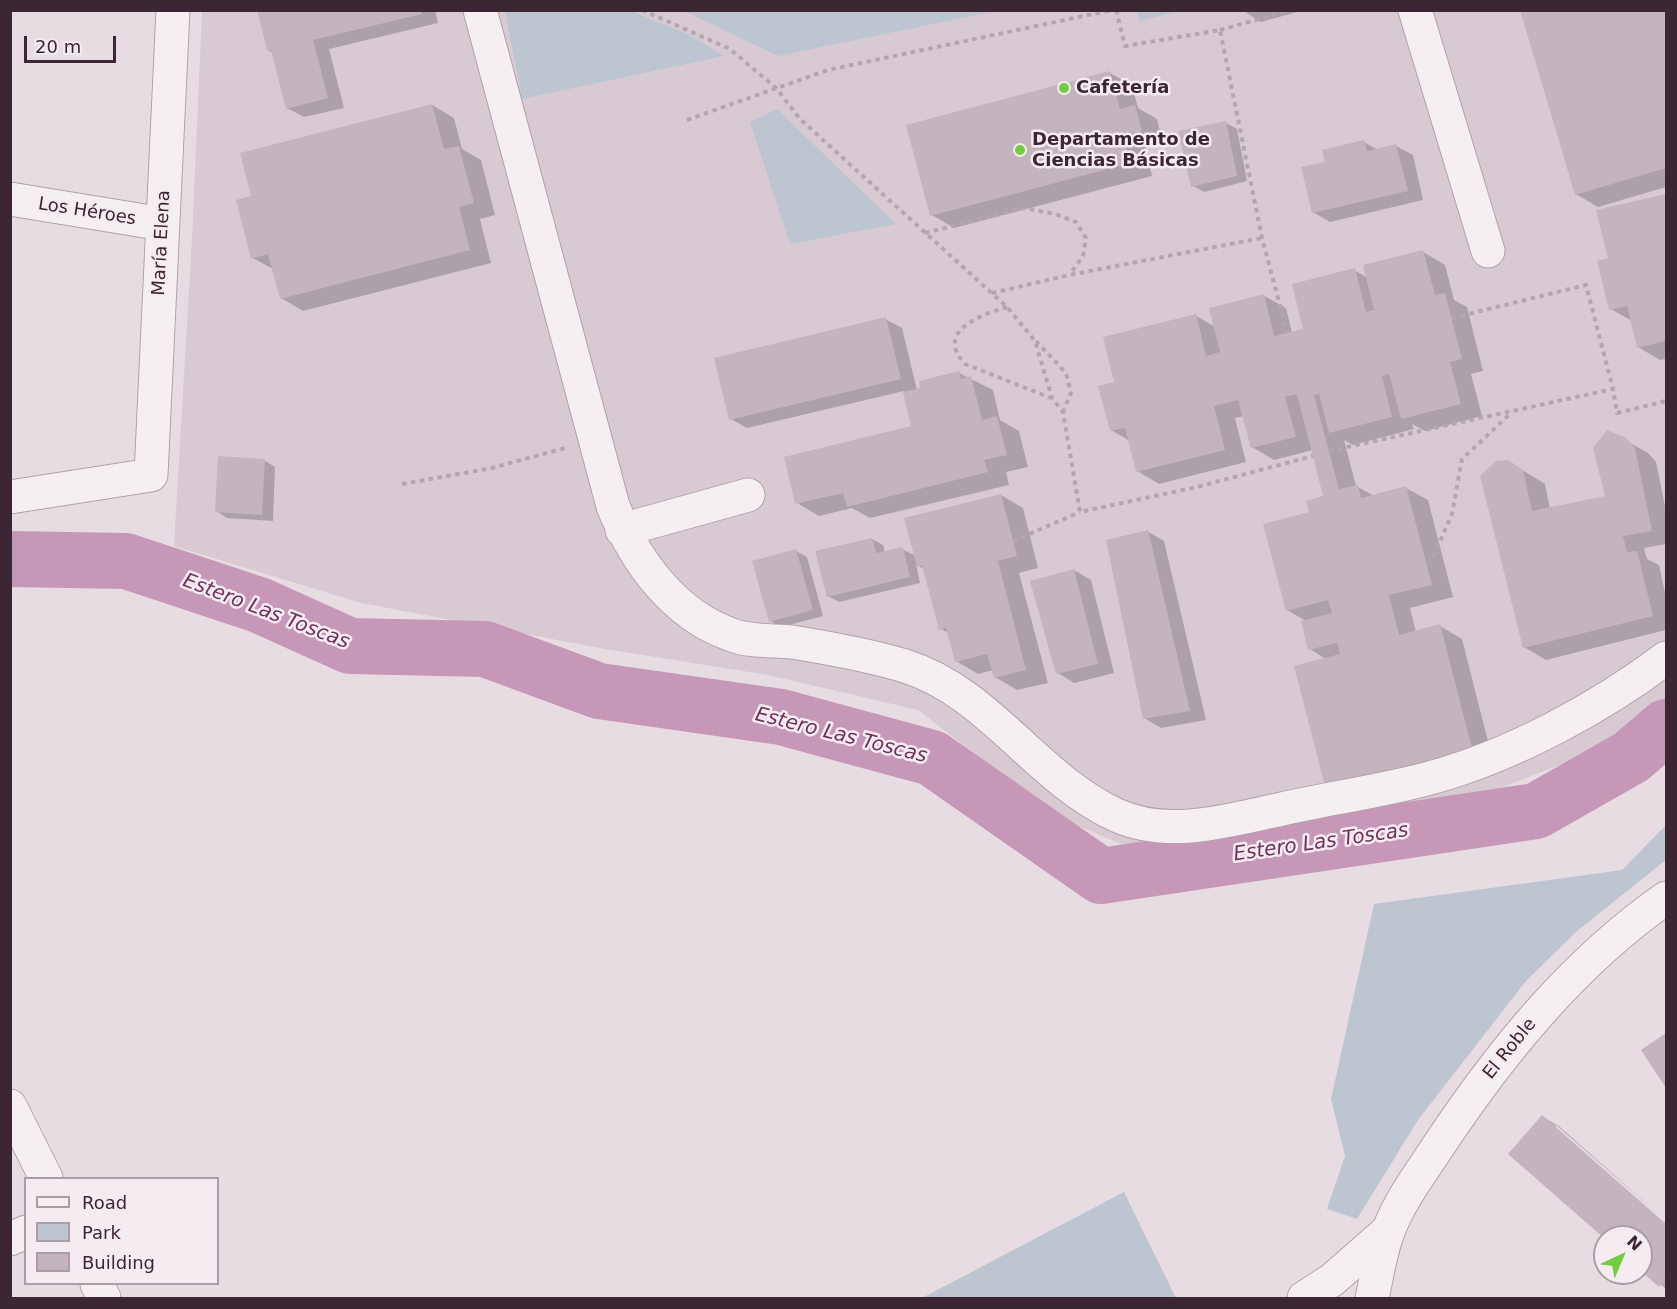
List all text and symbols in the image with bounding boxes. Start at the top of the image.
scale bar [27,24,118,62]
text: 20 m [35,36,81,57]
place label: Cafetería [1076,77,1169,99]
marker: Cafetería [1057,81,1071,95]
place label: Departamento de Ciencias Básicas [1032,129,1210,172]
marker: Departamento de Ciencias Básicas [1013,143,1027,157]
street label: María Elena [148,190,176,296]
street label: Los Héroes [36,194,138,230]
water label: Estero Las Toscas [179,569,353,655]
water label: Estero Las Toscas [753,703,929,769]
water label: Estero Las Toscas [1232,819,1410,867]
street label: El Roble [1479,1014,1541,1084]
legend [24,1177,219,1285]
text: Road [82,1192,127,1213]
text: Park [82,1222,121,1243]
north arrow [1593,1225,1653,1285]
text: N [1623,1232,1646,1255]
text: Building [82,1252,155,1273]

